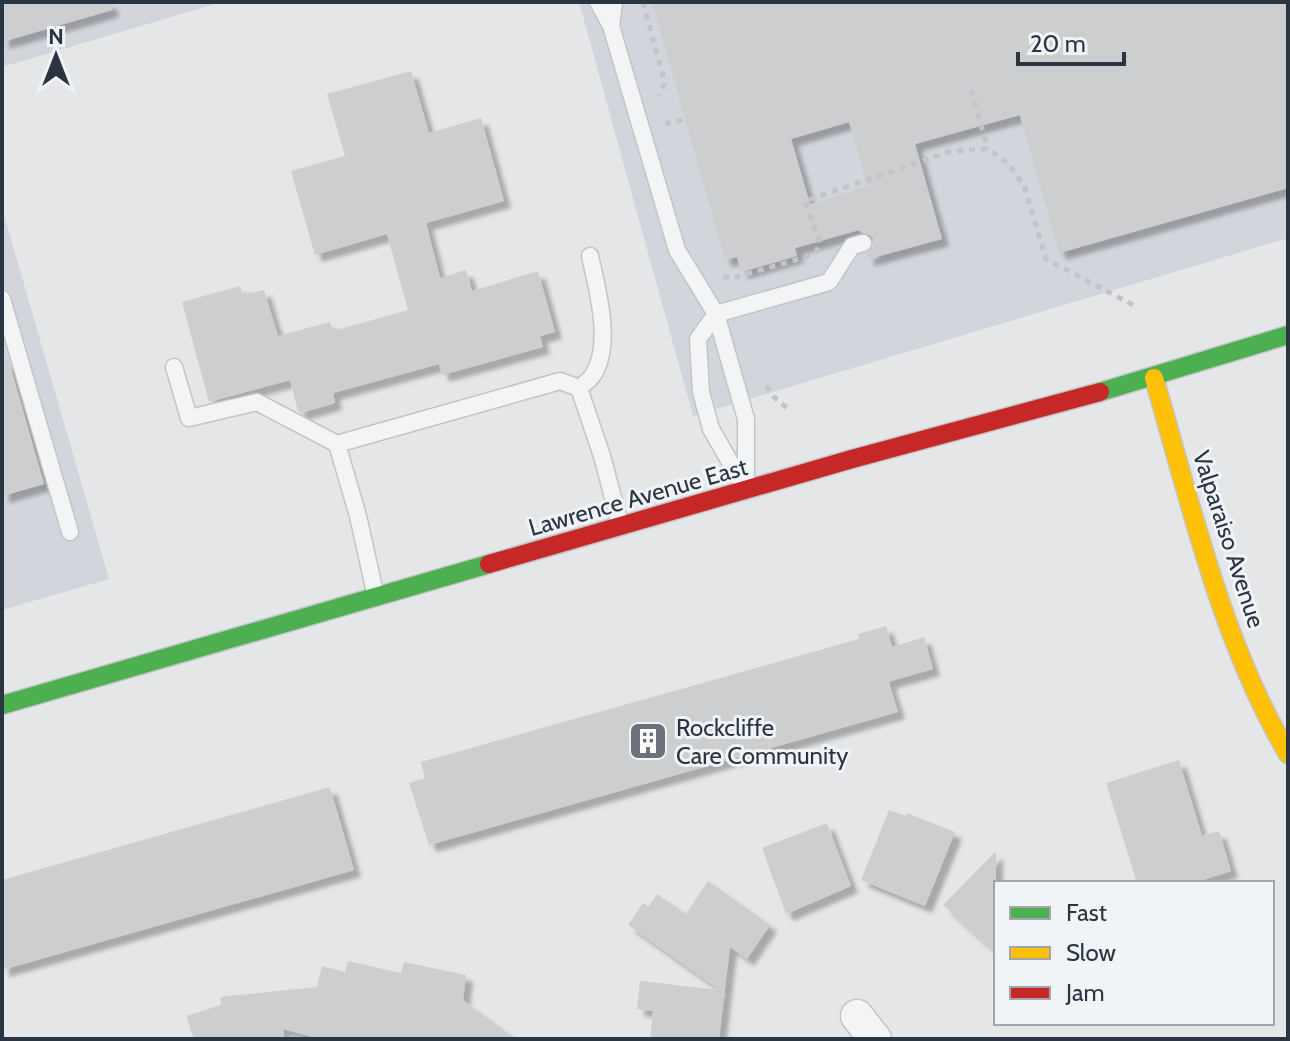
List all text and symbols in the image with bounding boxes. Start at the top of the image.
north arrow [16,16,96,96]
scale bar [1018,16,1124,66]
text: N [48,23,64,50]
text: 20 m [1030,29,1086,58]
street label: Valparaiso Avenue [1187,447,1271,631]
street label: Lawrence Avenue East [525,452,751,542]
place label: Rockcliffe Care Community [676,713,848,770]
building icon: Rockcliffe Care Community [627,720,669,762]
legend [994,881,1274,1025]
text: Fast [1066,898,1107,927]
text: Slow [1066,938,1116,967]
text: Jam [1065,978,1104,1007]

